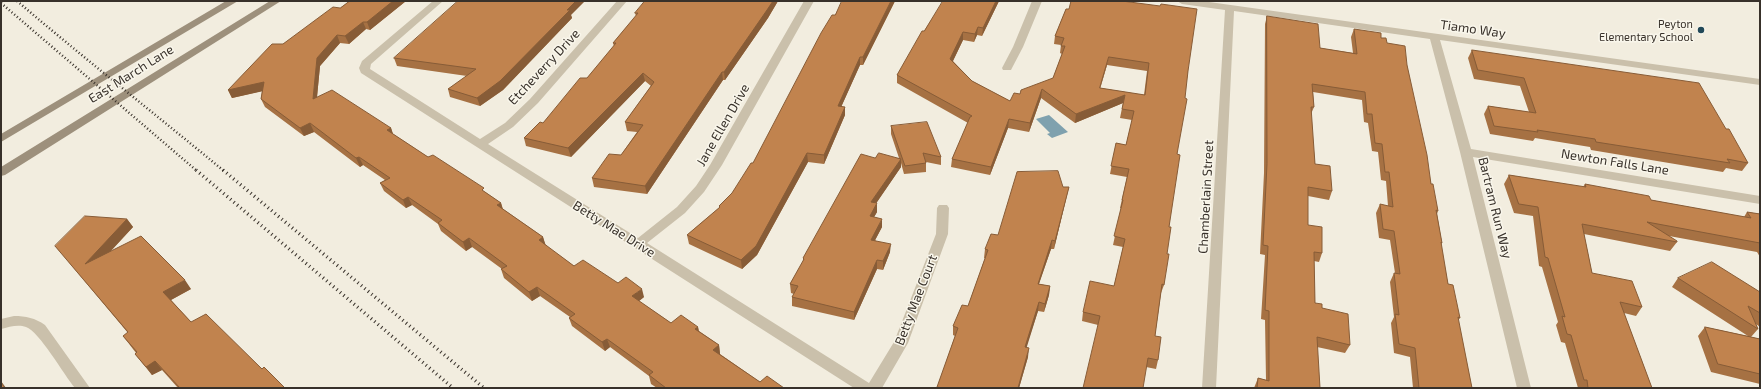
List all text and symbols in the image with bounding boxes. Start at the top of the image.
street label: Tiamo Way [1439,17,1507,41]
place label: Peyton Elementary School [1599,17,1693,43]
marker: Peyton Elementary School [1696,25,1706,35]
street label: Etcheverry Drive [505,26,583,108]
street label: East March Lane [85,42,177,106]
street label: Jane Ellen Drive [693,81,753,169]
street label: Chamberlain Street [1195,140,1217,254]
street label: Newton Falls Lane [1560,146,1670,178]
street label: Bartram Run Way [1475,156,1515,260]
street label: Betty Mae Drive [570,197,658,261]
street label: Betty Mae Court [892,253,940,347]

